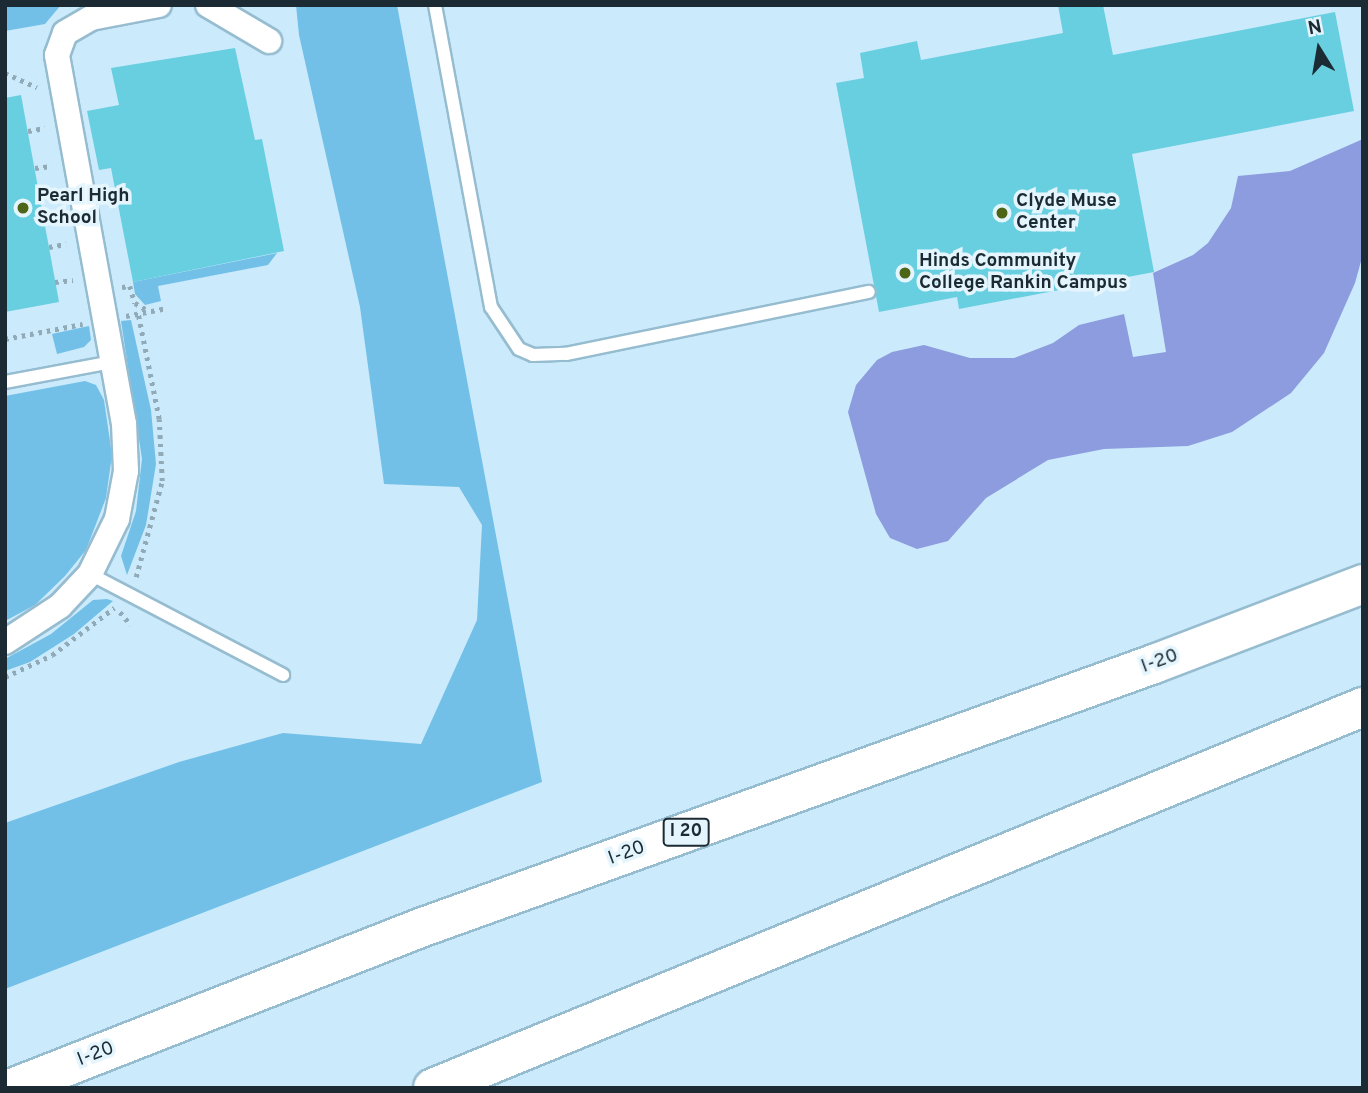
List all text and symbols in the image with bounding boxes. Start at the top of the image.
north arrow [1284,14,1354,84]
text: N [1306,15,1324,41]
place label: Pearl High School [37,186,129,230]
place label: Clyde Muse Center [1016,191,1117,235]
marker: Pearl High School [15,200,31,216]
marker: Clyde Muse Center [994,205,1010,221]
place label: Hinds Community College Rankin Campus [919,251,1128,295]
marker: Hinds Community College Rankin Campus [897,265,913,281]
street label: I-20 [1138,645,1182,679]
road number: I 20 [662,818,710,846]
street label: I-20 [605,837,649,871]
street label: I-20 [74,1038,118,1072]

